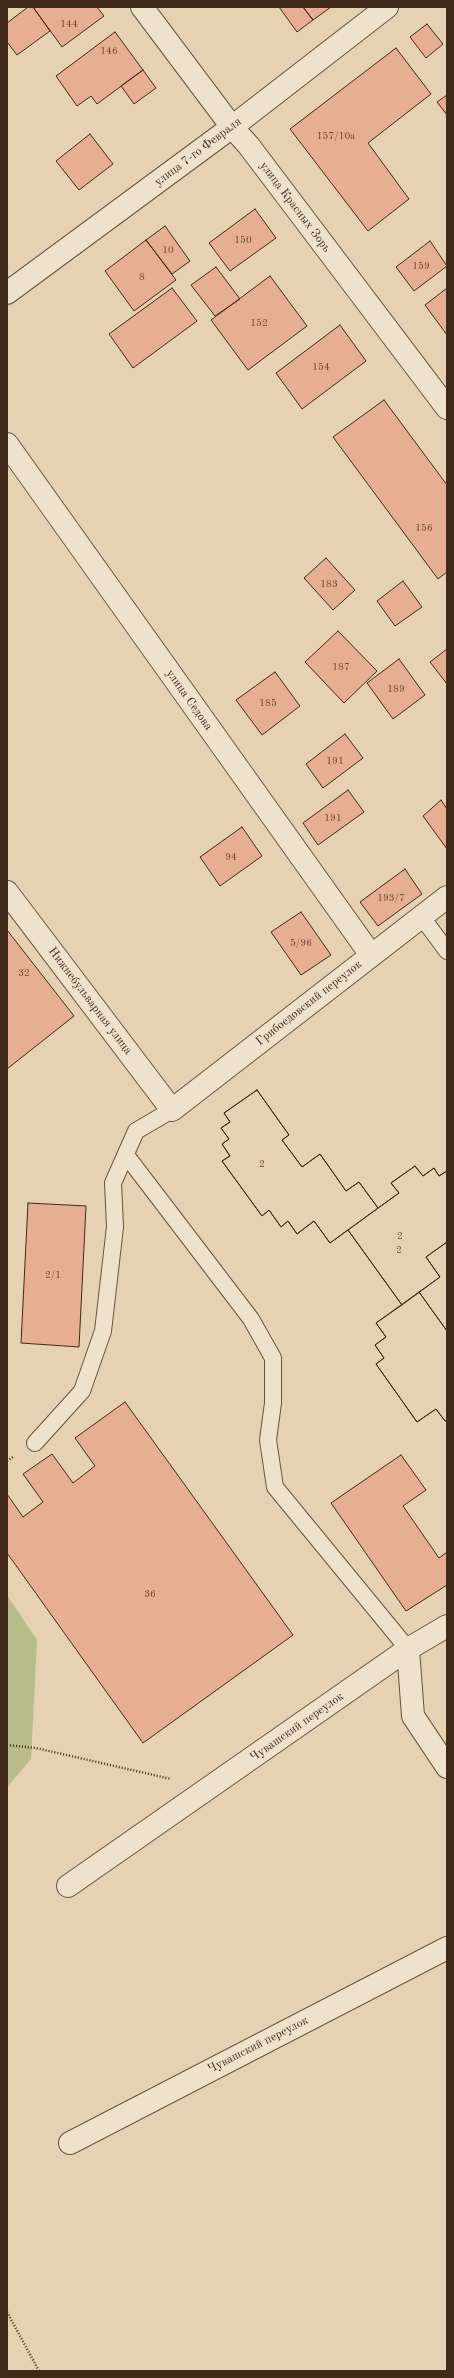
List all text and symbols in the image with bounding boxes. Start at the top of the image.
house number: 144 [60,18,78,30]
house number: 146 [100,45,118,57]
street label: улица 7-го Февраля [152,115,244,189]
house number: 157/10а [317,130,355,142]
street label: улица Красных Зорь [256,159,334,255]
house number: 150 [234,234,252,246]
house number: 10 [162,244,174,256]
house number: 159 [412,260,430,272]
house number: 8 [139,271,145,283]
house number: 152 [250,317,268,329]
house number: 154 [312,361,330,373]
house number: 156 [415,522,433,534]
house number: 183 [320,578,338,590]
house number: 187 [332,661,350,673]
street label: улица Седова [163,667,215,733]
house number: 189 [387,683,405,695]
house number: 185 [259,697,277,709]
house number: 191 [326,755,344,767]
house number: 191 [324,812,342,824]
house number: 94 [225,851,237,863]
house number: 193/7 [377,892,405,904]
house number: 5/96 [290,937,312,949]
street label: Нижнебульварная улица [45,945,135,1057]
street label: Грибоедовский переулок [253,957,365,1049]
house number: 32 [18,967,30,979]
house number: 2 [259,1158,265,1170]
house number: 2 [397,1230,403,1242]
house number: 2 [396,1244,402,1256]
house number: 2/1 [45,1269,61,1281]
house number: 36 [144,1588,156,1600]
street label: Чувашский переулок [247,1689,347,1765]
street label: Чувашский переулок [205,2013,311,2077]

